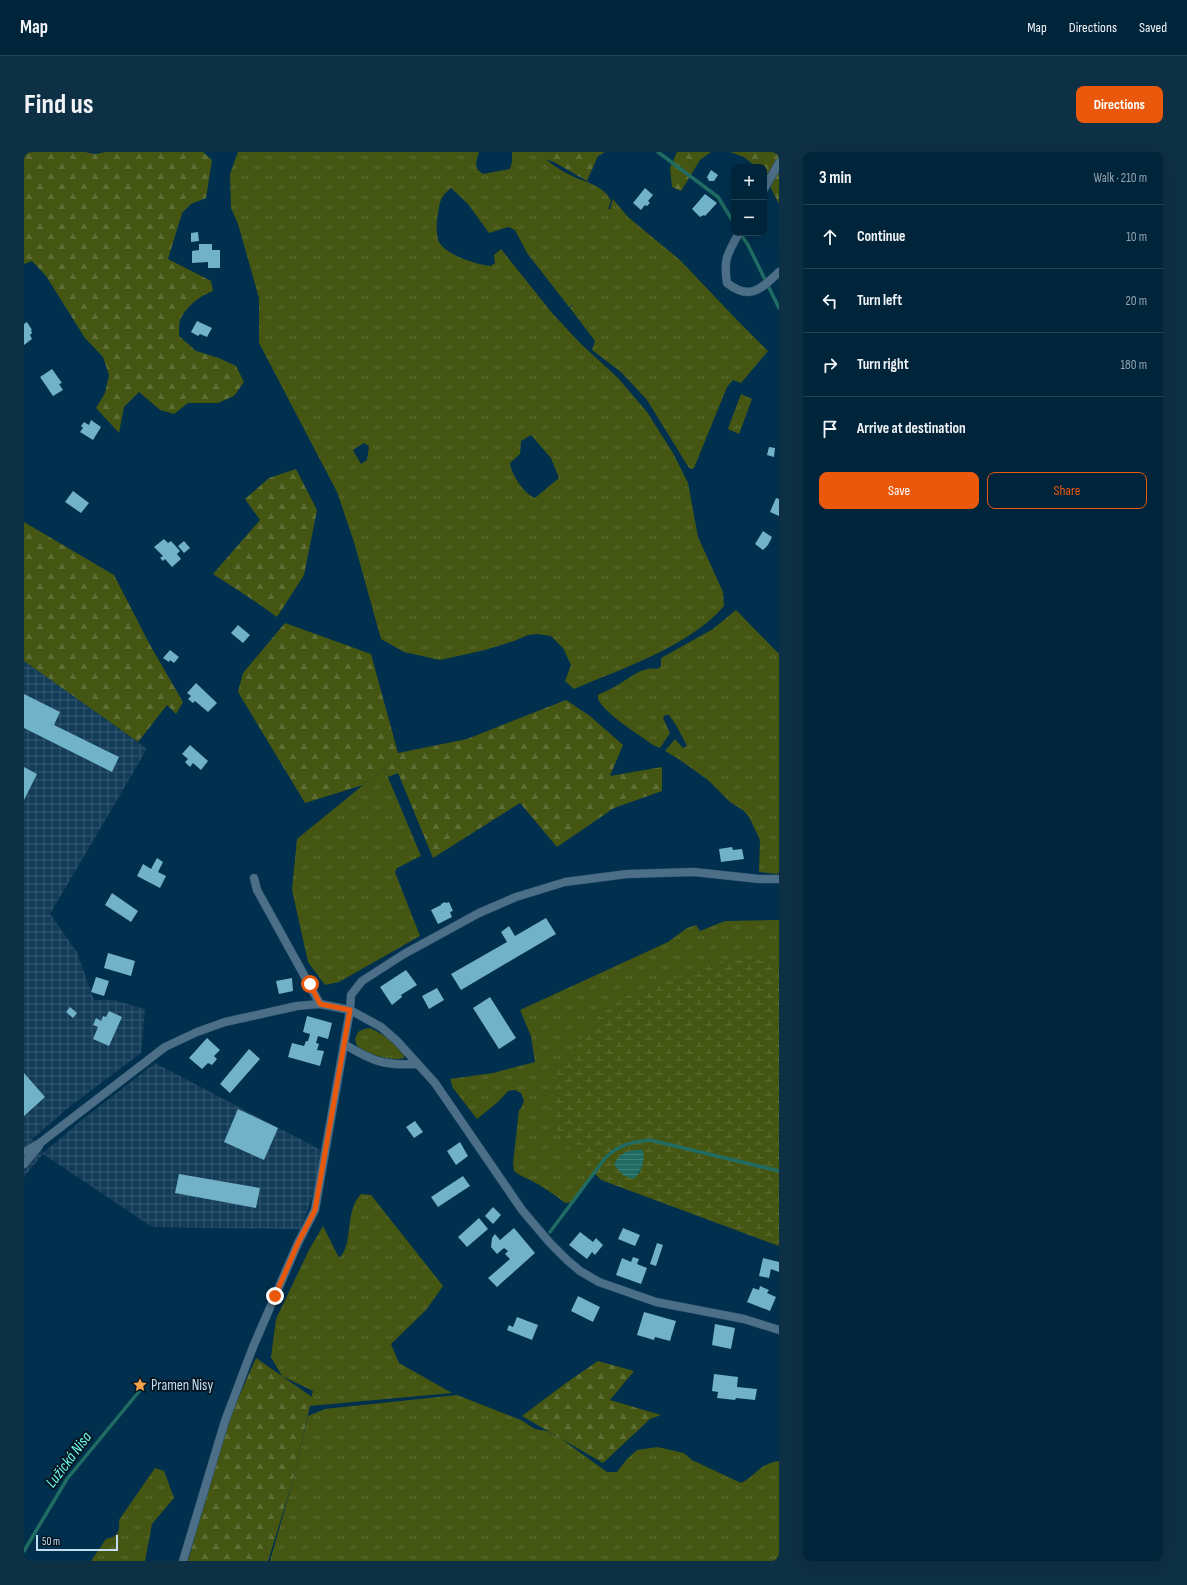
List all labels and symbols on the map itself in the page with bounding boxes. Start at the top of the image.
route start [301,975,319,993]
route end [266,1287,284,1305]
place label: Pramen Nisy [151,1376,213,1395]
place icon: Pramen Nisy [132,1377,148,1393]
water label: Lužická Nisa [42,1428,96,1492]
scale bar [36,1533,118,1552]

